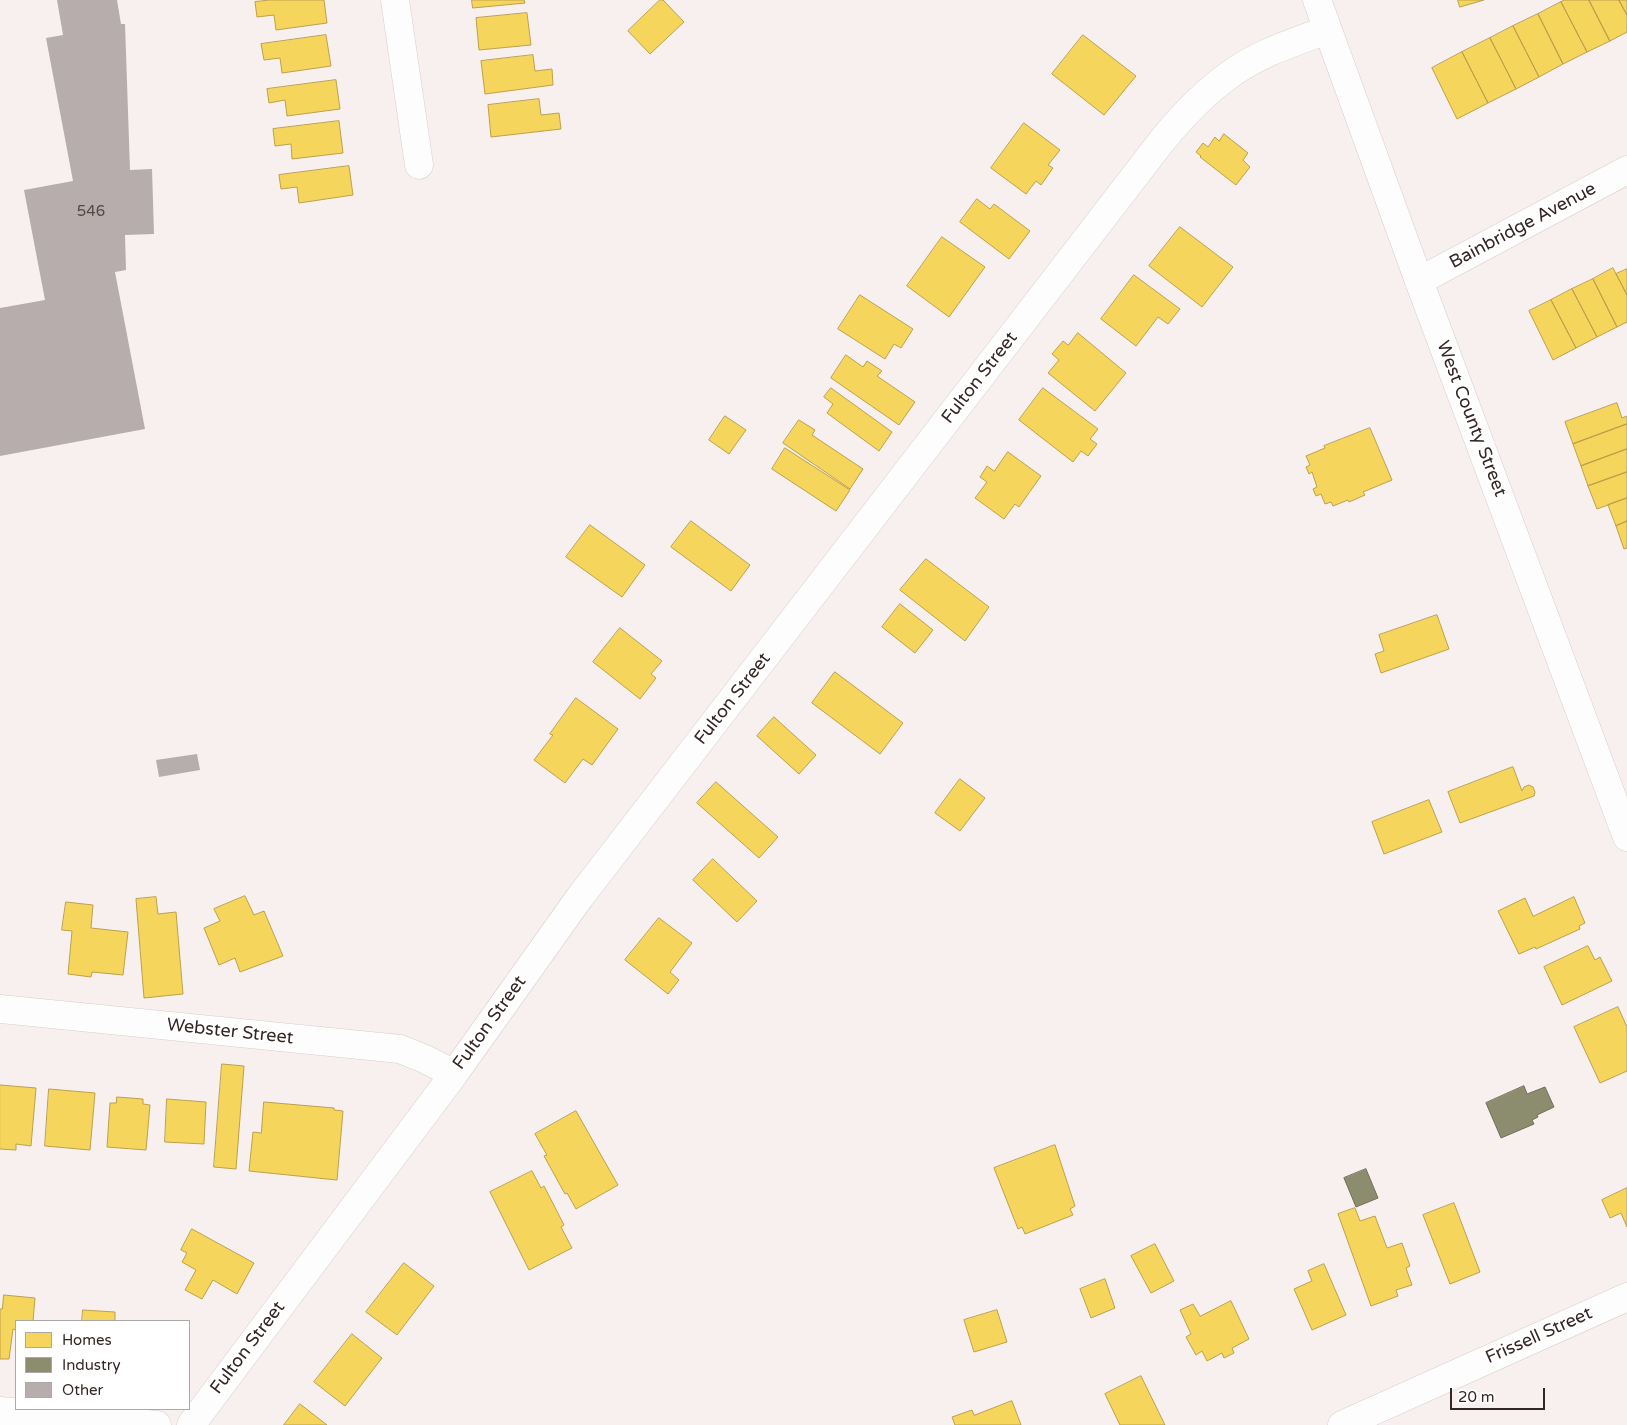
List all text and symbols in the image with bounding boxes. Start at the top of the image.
street label: Bainbridge Avenue [1446,178,1600,274]
house number: 546 [77,203,105,221]
street label: Fulton Street [937,328,1023,428]
street label: West County Street [1431,338,1511,500]
street label: Fulton Street [690,649,776,749]
street label: Fulton Street [449,972,531,1074]
street label: Webster Street [165,1015,295,1049]
street label: Fulton Street [206,1297,290,1399]
street label: Frissell Street [1482,1303,1596,1369]
legend [15,1320,190,1410]
text: Homes [62,1331,112,1349]
text: Industry [62,1356,121,1374]
scale bar [1452,1378,1547,1410]
text: Other [62,1381,103,1399]
text: 20 m [1458,1388,1495,1406]

